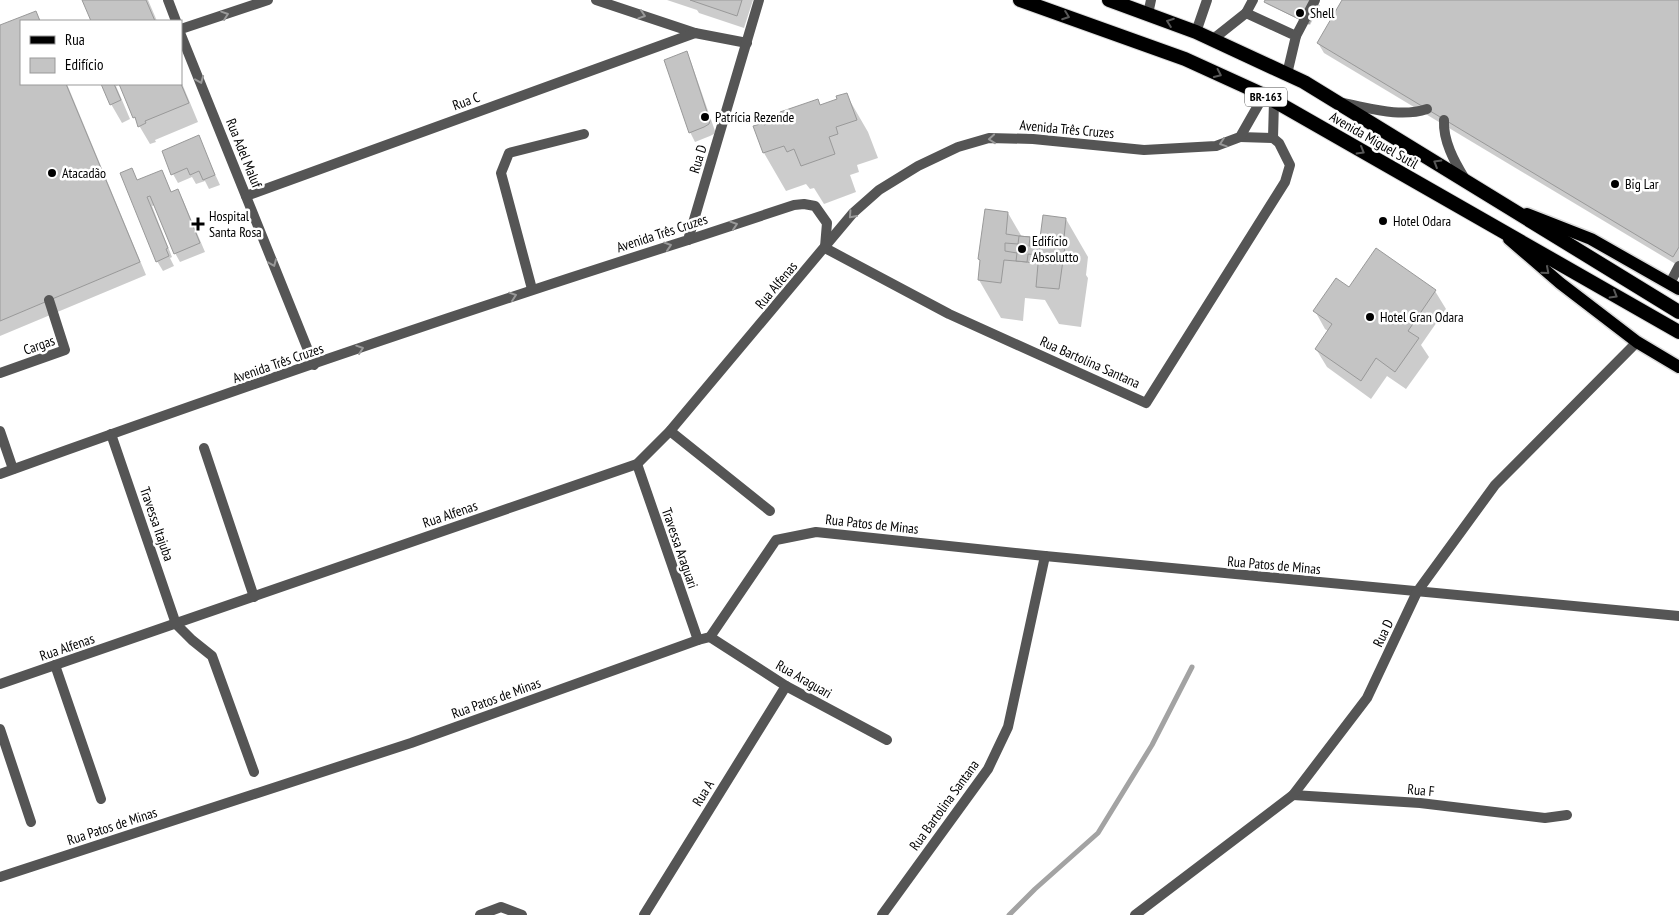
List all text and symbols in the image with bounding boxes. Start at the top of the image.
place label: Shell [1310,4,1335,22]
marker: Shell [1294,7,1306,19]
one-way arrow [220,10,228,20]
one-way arrow [638,10,646,20]
one-way arrow [1062,10,1070,20]
one-way arrow [1166,18,1175,29]
legend [20,20,182,85]
text: Rua [65,30,85,49]
text: Edifício [65,55,103,74]
one-way arrow [1213,68,1222,79]
one-way arrow [193,75,204,84]
street label: Rua C [450,88,483,114]
road number: BR-163 [1245,88,1287,106]
street label: Avenida Miguel Sutil [1326,107,1422,173]
place label: Patrícia Rezende [715,108,795,126]
marker: Patrícia Rezende [699,111,711,123]
street label: Rua Adel Maluf [222,116,266,191]
street label: Avenida Três Cruzes [1019,116,1115,142]
one-way arrow [987,133,995,144]
one-way arrow [1219,137,1228,147]
street label: Rua D [685,143,711,175]
one-way arrow [1356,145,1365,155]
one-way arrow [1433,160,1442,170]
place label: Atacadão [62,164,106,182]
marker: Atacadão [46,167,58,179]
place label: Big Lar [1625,175,1659,193]
marker: Big Lar [1609,178,1621,190]
place label: Hospital Santa Rosa [209,207,262,241]
street label: Avenida Três Cruzes [614,210,710,256]
one-way arrow [848,210,857,219]
place label: Hotel Odara [1393,212,1451,230]
marker: Hotel Odara [1377,215,1389,227]
marker: Hospital Santa Rosa [191,217,205,231]
one-way arrow [730,220,738,230]
place label: Edifício Absolutto [1032,232,1078,266]
one-way arrow [663,242,672,252]
marker: Edifício Absolutto [1016,243,1028,255]
street label: Rua Alfenas [751,257,801,312]
one-way arrow [267,258,278,267]
one-way arrow [1540,265,1549,274]
one-way arrow [1609,288,1618,298]
one-way arrow [509,292,517,302]
place label: Hotel Gran Odara [1380,308,1464,326]
marker: Hotel Gran Odara [1364,311,1376,323]
street label: Cargas [21,331,57,359]
street label: Rua Bartolina Santana [1037,332,1143,392]
street label: Avenida Três Cruzes [230,339,326,387]
one-way arrow [355,345,364,355]
street label: Travessa Itajuba [136,485,178,563]
street label: Rua Alfenas [420,496,480,532]
street label: Travessa Araguari [658,505,702,591]
street label: Rua Patos de Minas [824,510,920,538]
street label: Rua Patos de Minas [1227,552,1322,578]
street label: Rua D [1369,616,1397,650]
street label: Rua Alfenas [37,629,97,665]
street label: Rua Araguari [773,656,835,702]
street label: Rua Patos de Minas [449,673,543,722]
street label: Rua Bartolina Santana [905,756,983,854]
street label: Rua A [688,776,718,809]
street label: Rua F [1407,780,1436,800]
street label: Rua Patos de Minas [65,803,160,849]

